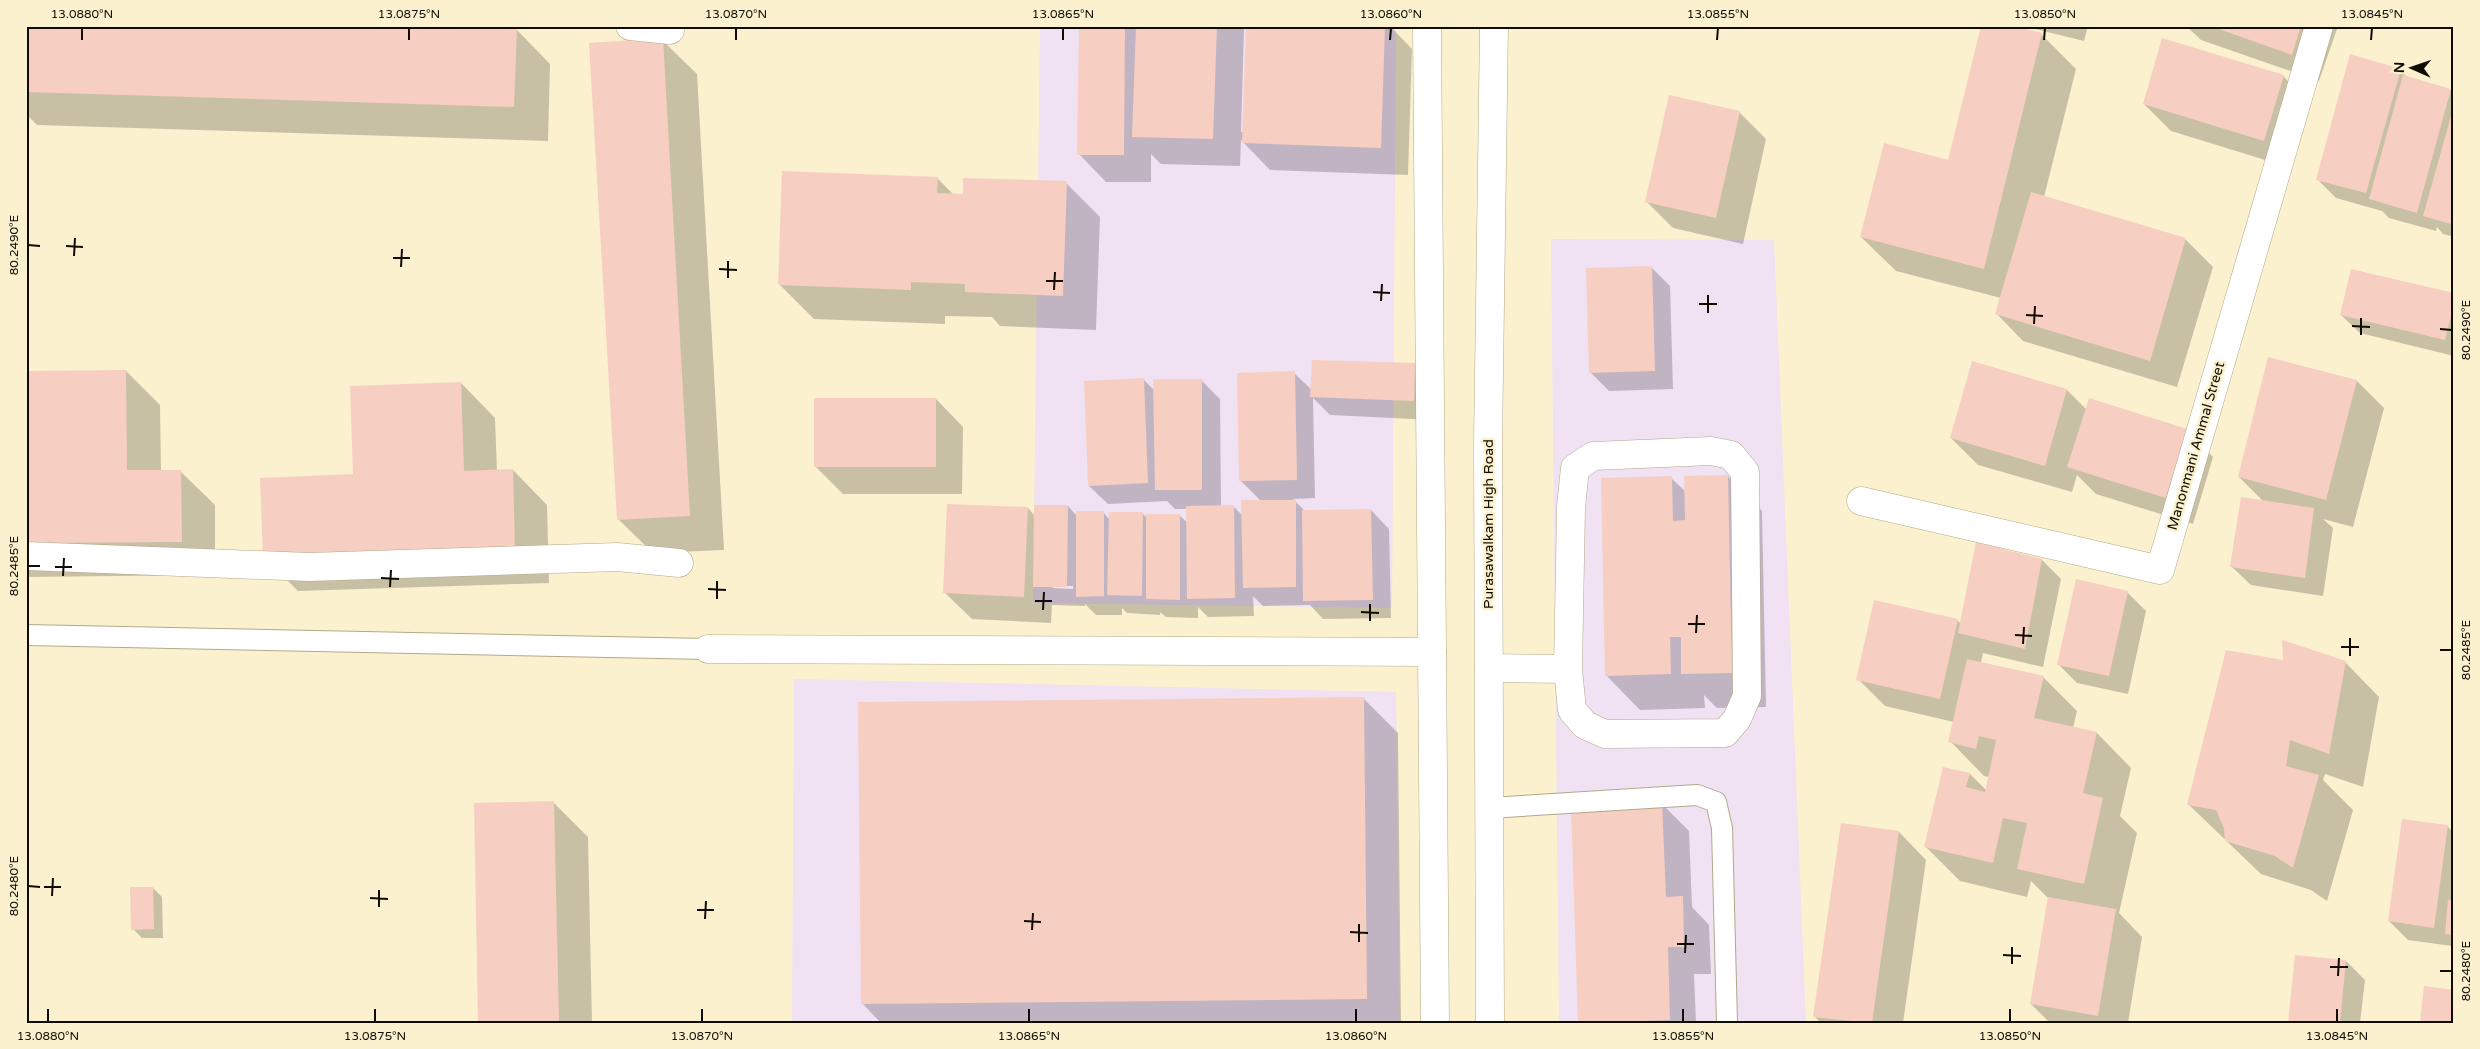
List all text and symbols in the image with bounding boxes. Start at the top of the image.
text: 13.0880°N [51,7,113,21]
text: 13.0875°N [378,7,440,21]
text: 13.0870°N [705,7,767,21]
text: 13.0865°N [1032,7,1094,21]
text: 13.0860°N [1360,7,1422,21]
text: 13.0855°N [1687,7,1749,21]
text: 13.0850°N [2014,7,2076,21]
text: 13.0845°N [2341,7,2403,21]
north arrow [2388,42,2438,92]
text: N [2391,62,2408,73]
text: 80.2490°E [7,214,21,275]
text: 80.2490°E [2459,299,2473,360]
street label: Manonmani Ammal Street [2164,359,2228,532]
street label: Purasawalkam High Road [1480,439,1497,609]
text: 80.2485°E [7,536,21,596]
text: 80.2485°E [2459,620,2473,680]
text: 80.2480°E [7,855,21,916]
text: 80.2480°E [2459,940,2473,1001]
text: 13.0880°N [17,1029,79,1043]
text: 13.0875°N [344,1029,406,1043]
text: 13.0870°N [671,1029,733,1043]
text: 13.0865°N [998,1029,1060,1043]
text: 13.0860°N [1325,1029,1387,1043]
text: 13.0855°N [1652,1029,1714,1043]
text: 13.0850°N [1979,1029,2041,1043]
text: 13.0845°N [2306,1029,2368,1043]

